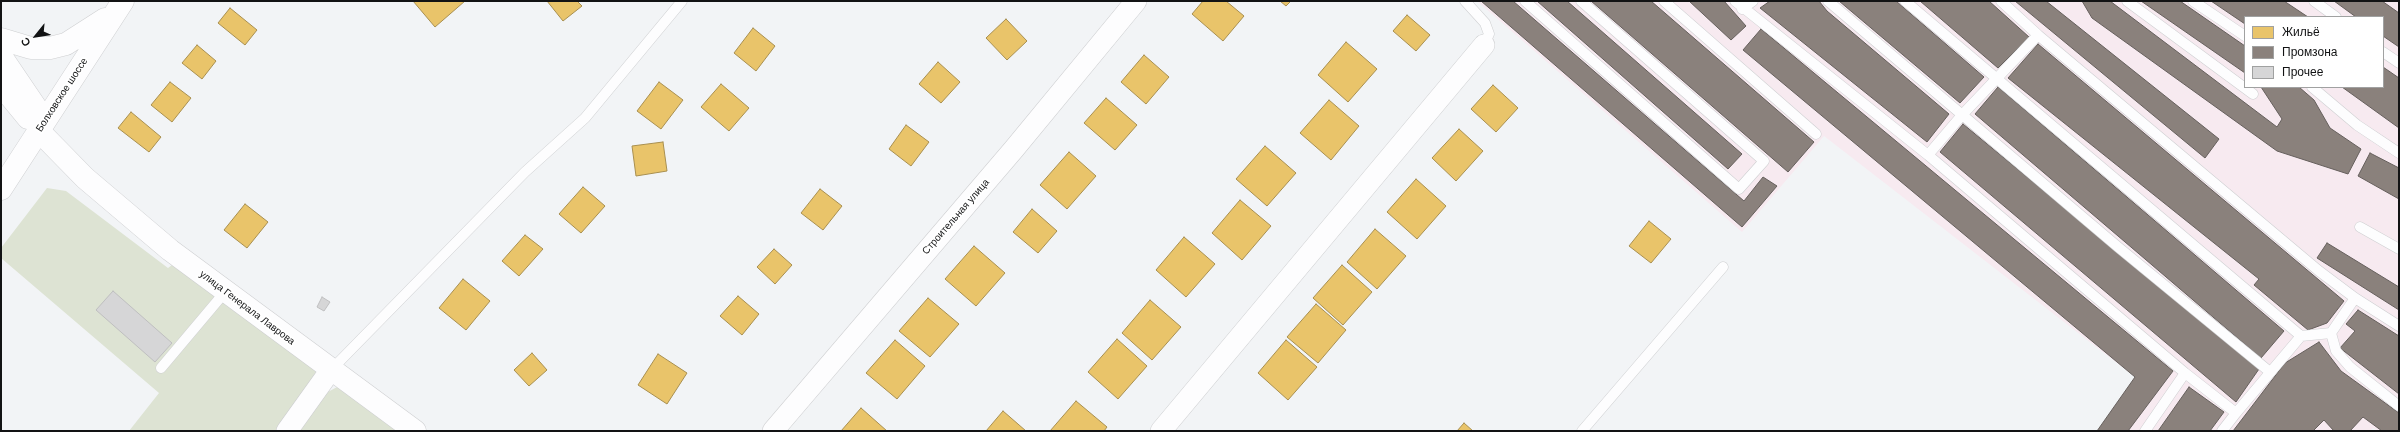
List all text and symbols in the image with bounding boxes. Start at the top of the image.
north arrow [16,16,56,56]
legend [2244,16,2384,88]
text: Жильё [2282,25,2320,39]
text: С [18,36,33,48]
text: Промзона [2282,45,2337,59]
street label: Болховское шоссе [34,56,90,134]
text: Прочее [2282,65,2323,79]
street label: Строительная улица [920,177,992,257]
street label: улица Генерала Лаврова [197,268,297,348]

